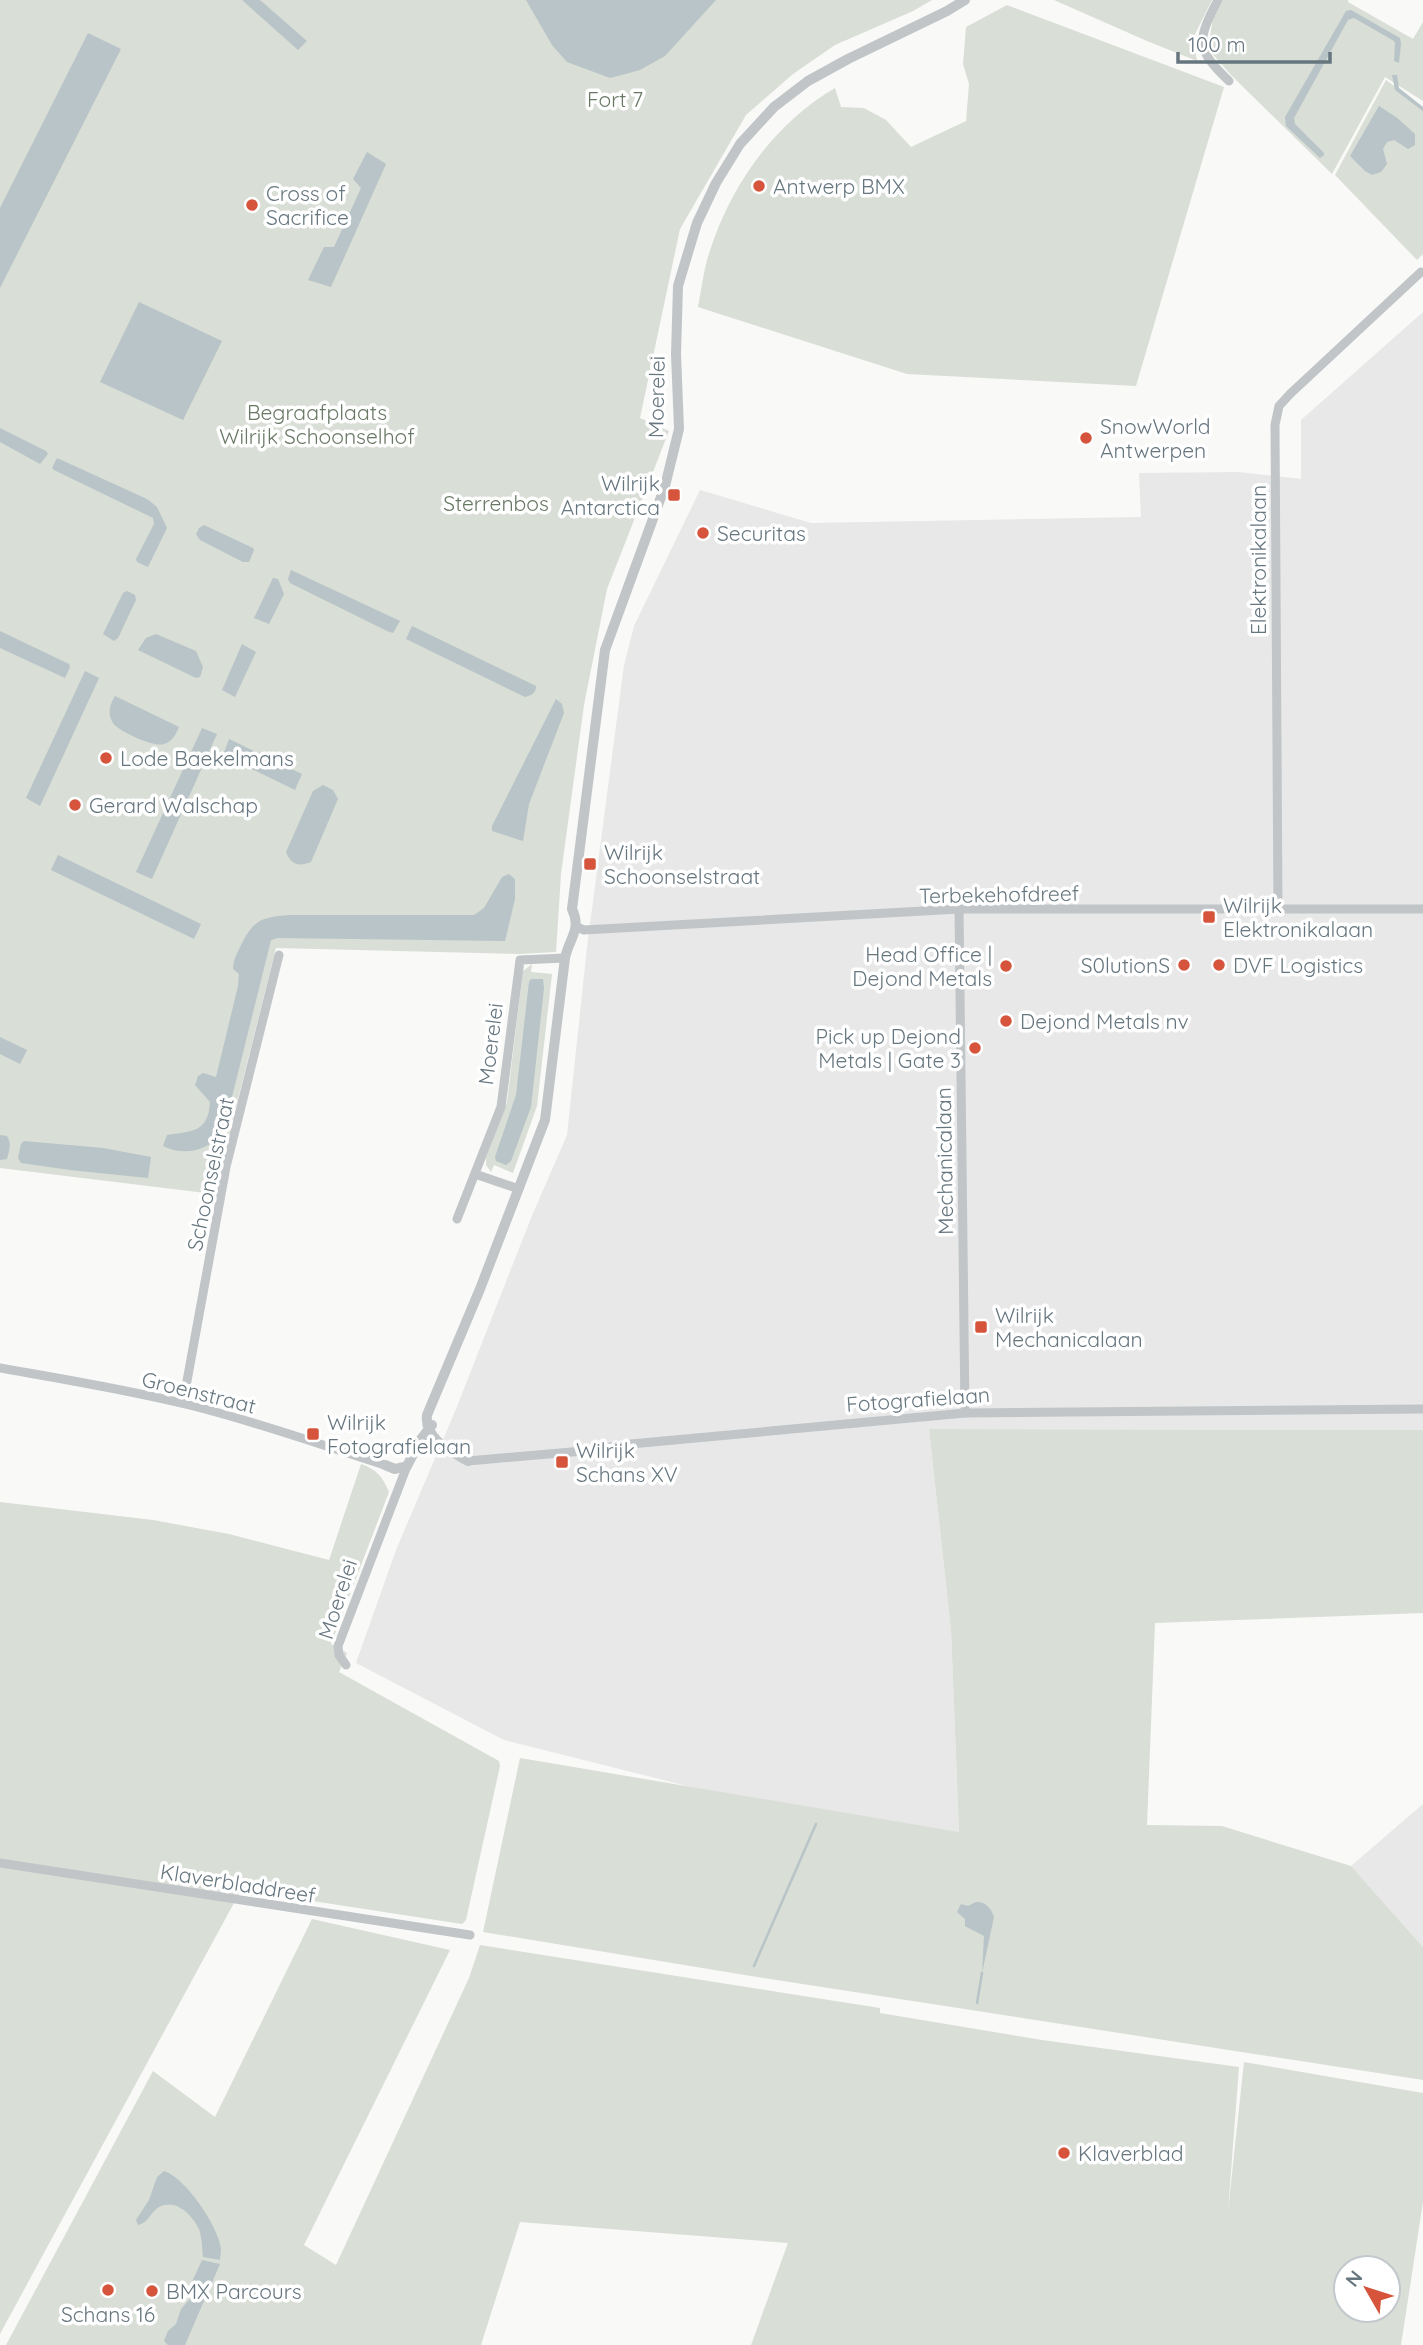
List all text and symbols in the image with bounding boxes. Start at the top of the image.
scale bar [1178,21,1330,65]
text: 100 m [1188,31,1246,57]
park label: Fort 7 [587,86,643,112]
place label: Antwerp BMX [773,173,905,199]
marker: Antwerp BMX [751,178,767,194]
place label: Cross of Sacrifice [266,180,349,230]
marker: Cross of Sacrifice [244,197,260,213]
street label: Moerelei [642,356,670,438]
park label: Begraafplaats Wilrijk Schoonselhof [219,399,415,449]
place label: SnowWorld Antwerpen [1100,413,1211,463]
marker: SnowWorld Antwerpen [1078,430,1094,446]
place label: Wilrijk Antarctica [561,470,660,520]
street label: Elektronikalaan [1245,485,1271,635]
marker: Wilrijk Antarctica [666,487,682,503]
park label: Sterrenbos [443,490,549,516]
place label: Securitas [717,520,806,546]
marker: Securitas [695,525,711,541]
place label: Lode Baekelmans [120,745,294,771]
marker: Lode Baekelmans [98,750,114,766]
place label: Gerard Walschap [89,792,258,818]
marker: Gerard Walschap [67,797,83,813]
place label: Wilrijk Schoonselstraat [604,839,760,889]
marker: Wilrijk Schoonselstraat [582,856,598,872]
street label: Terbekehofdreef [919,880,1080,908]
place label: Wilrijk Elektronikalaan [1223,892,1373,942]
marker: Wilrijk Elektronikalaan [1201,909,1217,925]
place label: Head Office | Dejond Metals [852,941,992,991]
place label: S0lutionS [1081,952,1170,978]
place label: DVF Logistics [1233,952,1363,978]
marker: S0lutionS [1176,957,1192,973]
marker: DVF Logistics [1211,957,1227,973]
marker: Head Office | Dejond Metals [998,958,1014,974]
street label: Moerelei [472,1002,508,1086]
place label: Dejond Metals nv [1020,1008,1189,1034]
marker: Dejond Metals nv [998,1013,1014,1029]
place label: Pick up Dejond Metals | Gate 3 [815,1023,961,1073]
marker: Pick up Dejond Metals | Gate 3 [967,1040,983,1056]
street label: Mechanicalaan [930,1087,958,1235]
street label: Schoonselstraat [181,1095,239,1253]
place label: Wilrijk Mechanicalaan [995,1302,1143,1352]
marker: Wilrijk Mechanicalaan [973,1319,989,1335]
street label: Groenstraat [139,1365,259,1419]
street label: Fotografielaan [845,1381,991,1417]
place label: Wilrijk Fotografielaan [327,1409,471,1459]
marker: Wilrijk Fotografielaan [305,1426,321,1442]
place label: Wilrijk Schans XV [576,1437,678,1487]
marker: Wilrijk Schans XV [554,1454,570,1470]
street label: Moerelei [312,1556,362,1642]
street label: Klaverbladdreef [158,1858,318,1908]
place label: Klaverblad [1078,2140,1183,2166]
marker: Klaverblad [1056,2145,1072,2161]
north arrow [1332,2254,1402,2324]
text: N [1340,2265,1368,2291]
place label: BMX Parcours [166,2278,302,2304]
marker: Schans 16 [100,2282,116,2298]
marker: BMX Parcours [144,2283,160,2299]
place label: Schans 16 [61,2301,155,2327]

